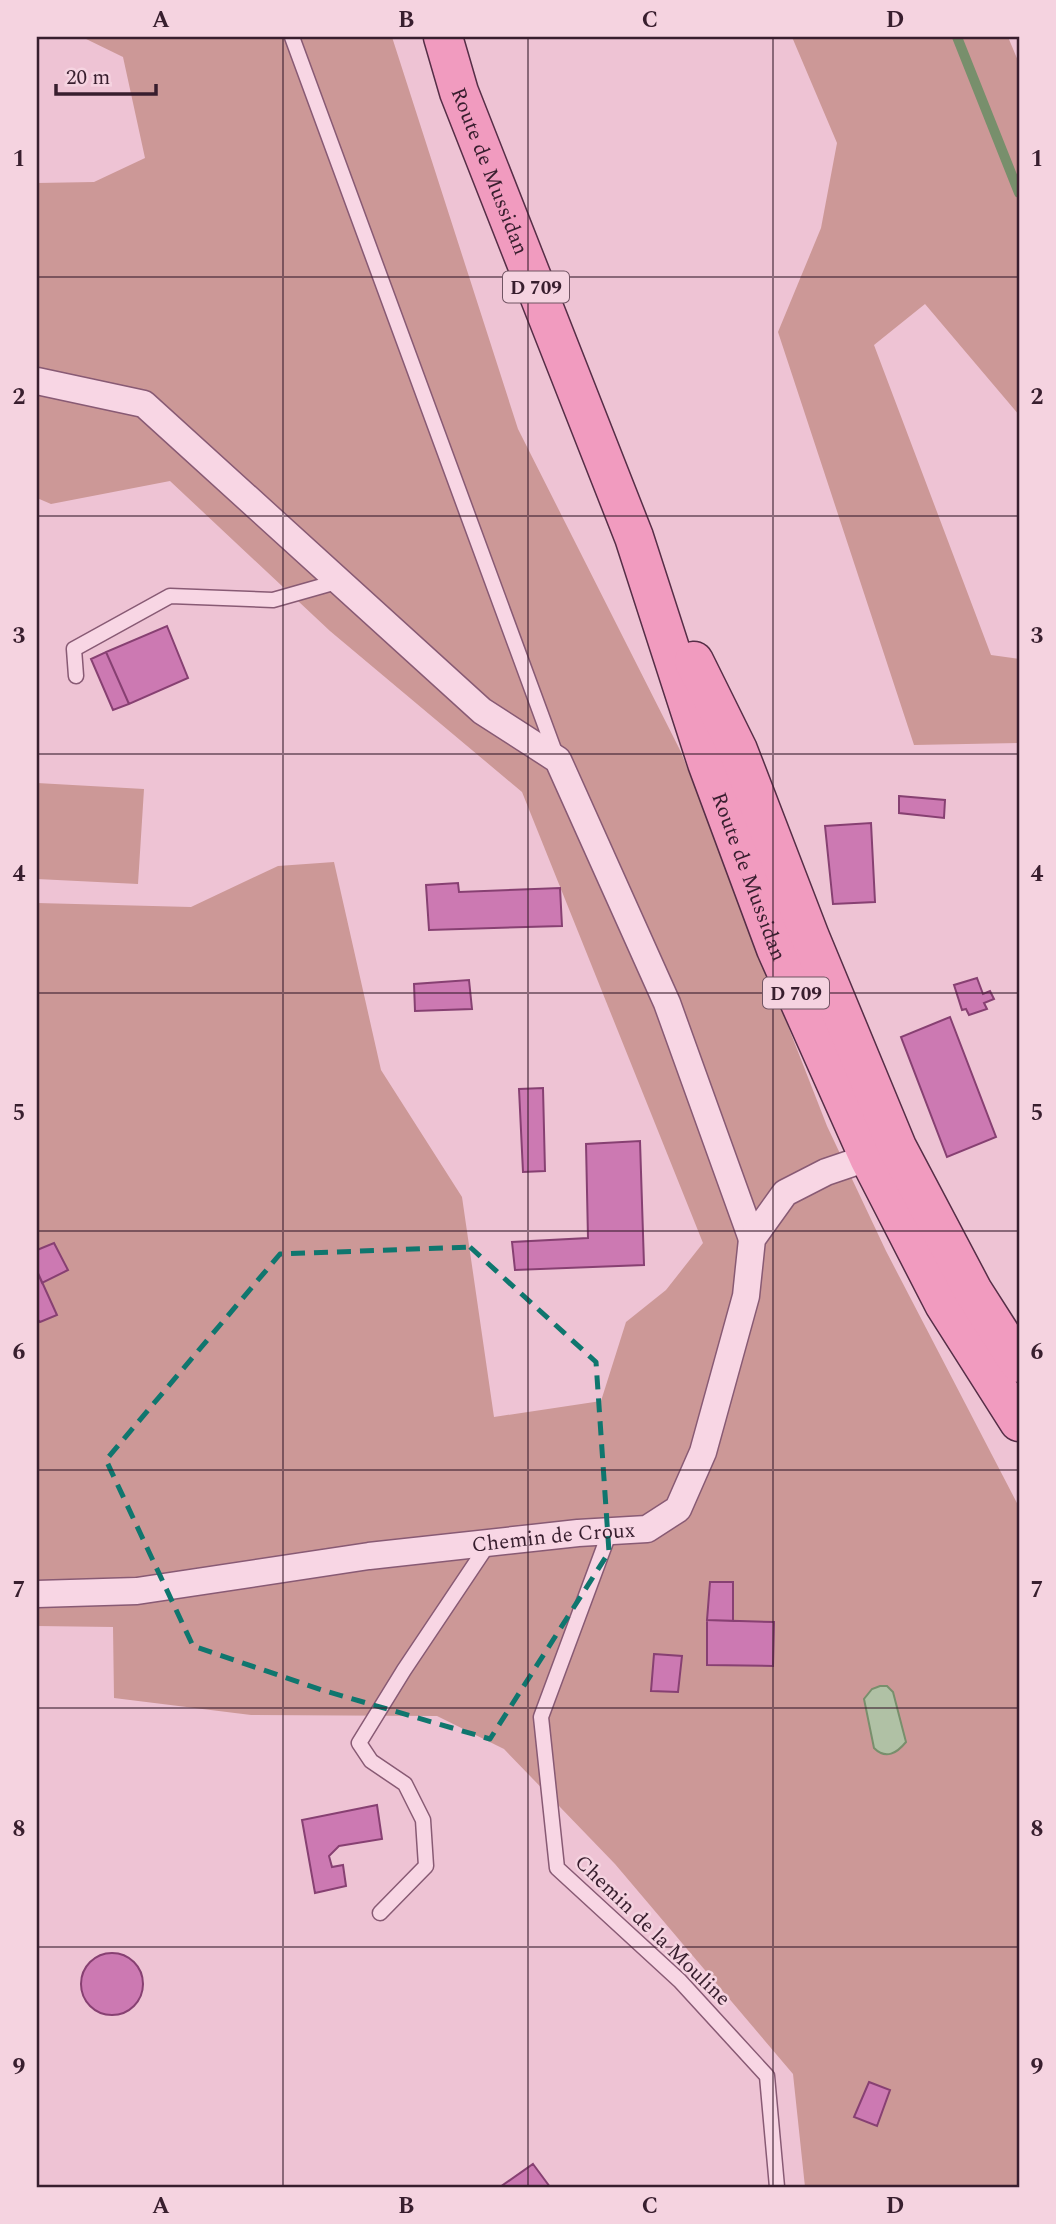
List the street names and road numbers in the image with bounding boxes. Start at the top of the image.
street label: Route de Mussidan [442,83,536,260]
road number: D 709 [503,272,569,302]
street label: Route de Mussidan [702,788,794,966]
road number: D 709 [763,978,829,1009]
street label: Chemin de Croux [470,1515,636,1562]
street label: Chemin de la Mouline [567,1847,738,2014]

